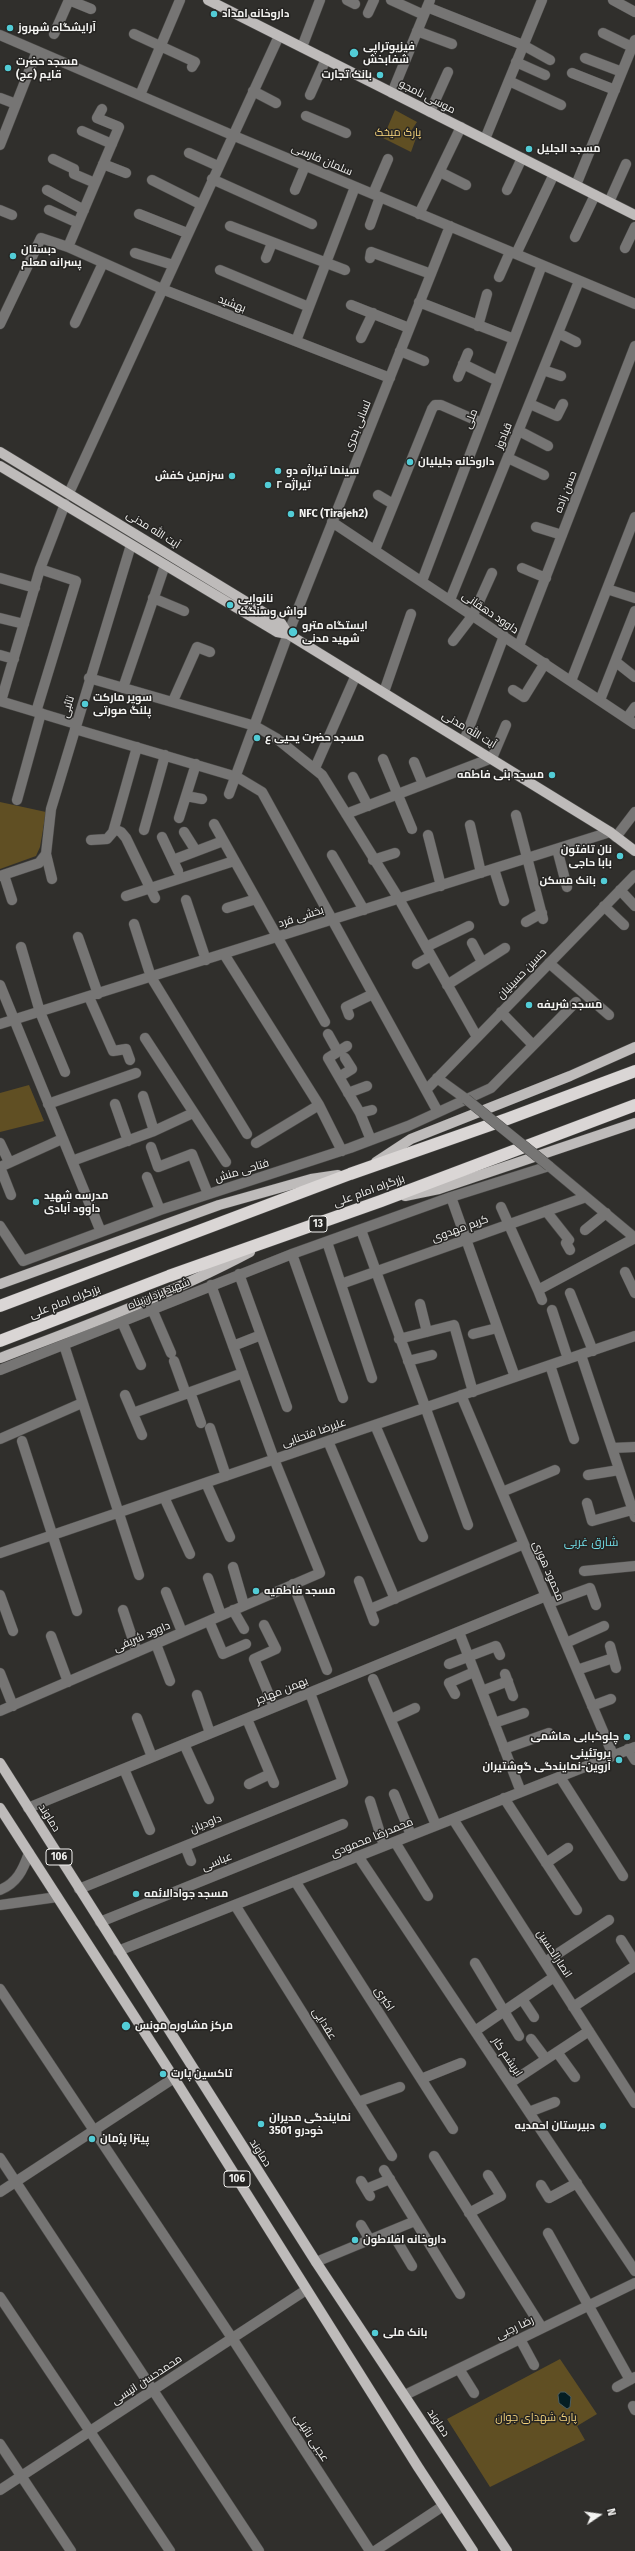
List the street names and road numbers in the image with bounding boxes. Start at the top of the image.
street label: موسی نامجو [397,77,457,117]
street label: سلمان فارسی [289,141,355,179]
street label: بهشید [216,293,248,315]
street label: لسانی بحری [342,398,374,454]
street label: ملی [461,407,481,431]
street label: قبادوز [493,421,515,451]
street label: حسن زاده [552,469,580,515]
street label: آیت الله مدنی [124,508,182,552]
street label: داوود دهقانی [459,589,521,637]
street label: تائبی [59,695,77,719]
street label: آیت الله مدنی [440,709,498,751]
street label: بخشی فرد [277,903,325,931]
street label: حسین حسینیان [495,946,549,1002]
street label: فتاحی منش [213,1157,271,1185]
street label: بزرگراه امام علی [332,1172,406,1210]
street label: کریم مهدوی [430,1213,490,1245]
road number: 13 [309,1216,327,1232]
street label: شهید یزدان‌پناه [126,1276,192,1312]
street label: بزرگراه امام علی [28,1282,102,1322]
street label: علیرضا فتحنایی [280,1416,348,1450]
street label: محمود هوری [530,1539,566,1603]
street label: داوود شریفی [112,1619,172,1655]
street label: بهمن مهاجر [254,1675,310,1707]
street label: دماوند [35,1802,63,1834]
street label: داودیان [188,1812,224,1836]
street label: محمدرضا محمودی [329,1815,415,1861]
road number: 106 [46,1849,72,1865]
street label: عباسی [200,1850,234,1874]
street label: انصارالحسین [534,1928,574,1980]
street label: اکبری [371,1984,397,2014]
street label: عقدایی [309,2006,339,2042]
street label: ابریشم کار [489,2035,525,2079]
street label: دماوند [246,2137,274,2169]
road number: 106 [224,2171,250,2187]
street label: رضا رجبی [494,2313,536,2343]
street label: محمدحسن انیسی [109,2352,185,2408]
street label: دماوند [424,2407,452,2439]
street label: عجبی نائینی [291,2412,331,2464]

